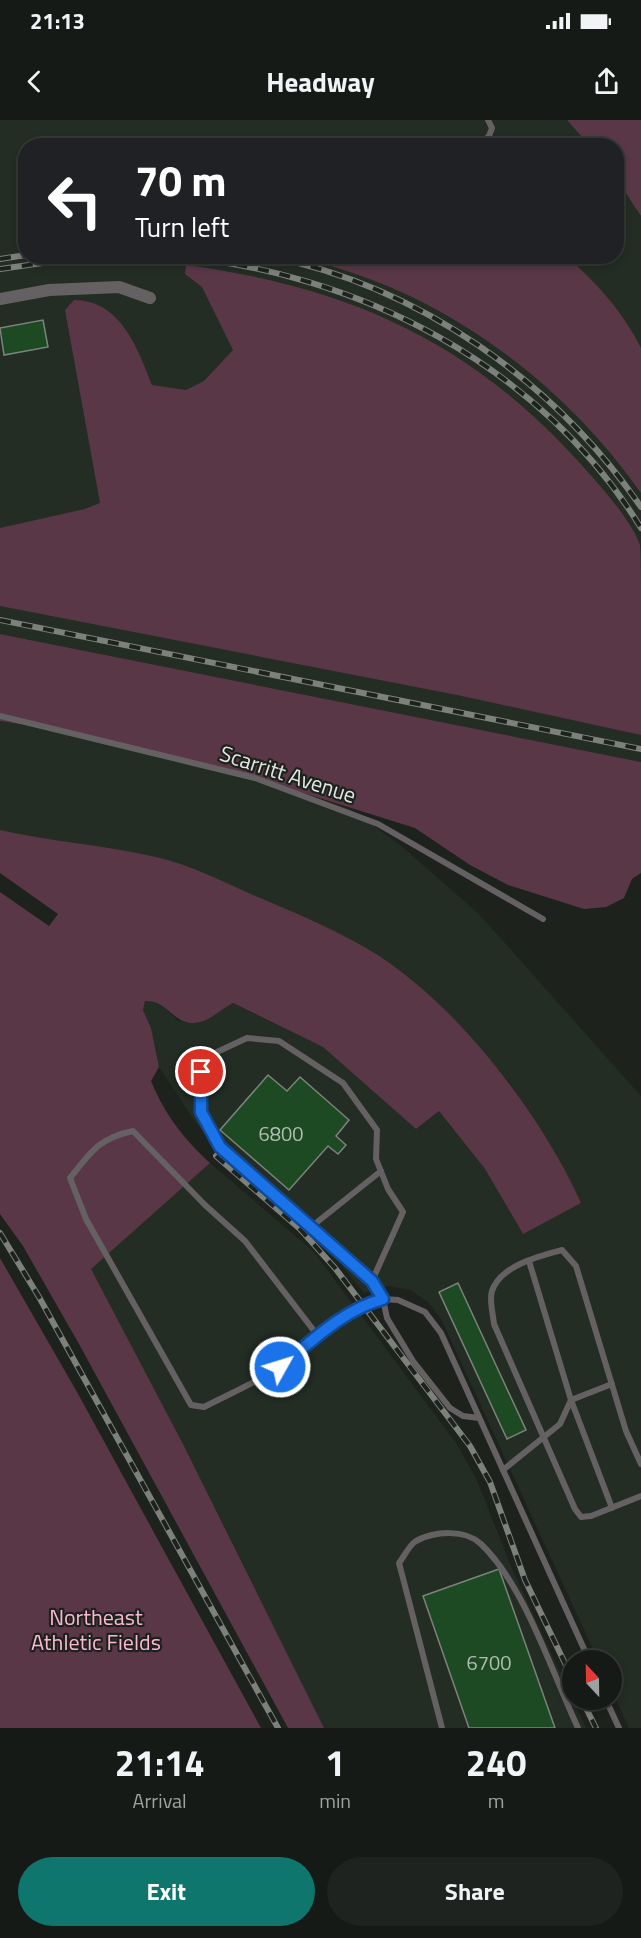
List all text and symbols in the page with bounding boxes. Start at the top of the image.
text: 21:13 [30,4,85,38]
text: Headway [266,61,375,102]
icon: back [18,65,51,98]
icon: share [590,65,623,98]
text: 70 m [135,148,227,212]
icon: left [36,162,114,240]
text: Turn left [135,206,229,247]
street label: Scarritt Avenue [215,736,361,812]
pin [175,1046,226,1097]
icon: arrive [184,1055,217,1088]
house number: 6800 [259,1118,303,1149]
position arrow [248,1335,312,1399]
park label: Northeast Athletic Fields [31,1600,161,1659]
house number: 6700 [467,1647,511,1678]
north arrow [562,1650,622,1710]
map controls [562,1650,622,1710]
text: 21:14 [115,1735,205,1790]
text: 1 [325,1735,345,1790]
text: 240 [466,1735,526,1790]
text: Arrival [133,1785,187,1816]
text: min [319,1785,351,1816]
text: m [488,1785,504,1816]
button: Exit [18,1857,315,1926]
button: Share [327,1857,623,1926]

